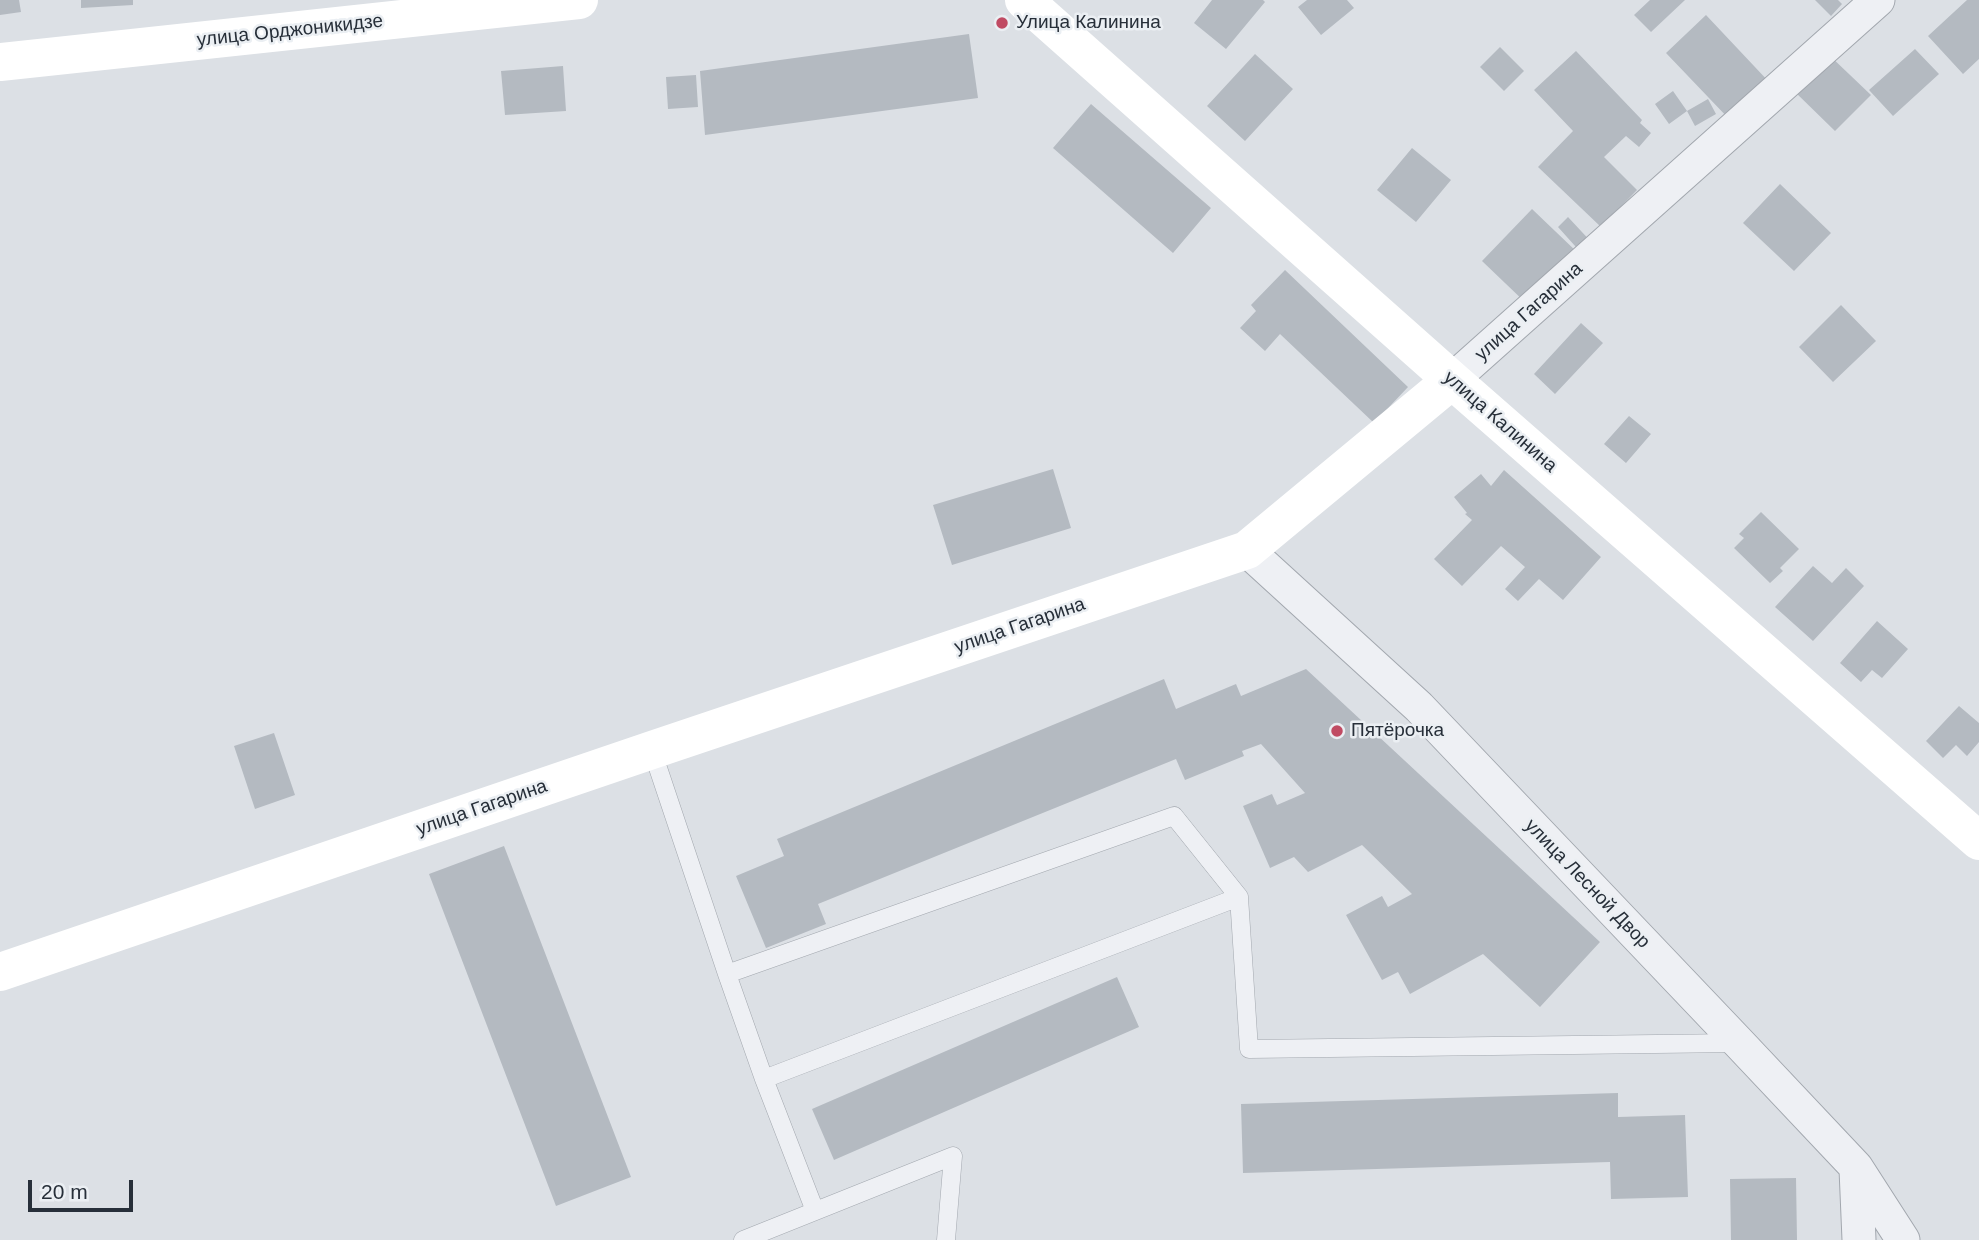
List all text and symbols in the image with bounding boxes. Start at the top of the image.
street label: улица Орджоникидзе [196,10,384,52]
place label: Улица Калинина [1016,12,1161,34]
marker: Улица Калинина [994,15,1010,31]
street label: улица Гагарина [1471,258,1587,366]
street label: улица Калинина [1439,366,1561,478]
street label: улица Гагарина [952,593,1088,659]
place label: Пятёрочка [1351,720,1444,742]
marker: Пятёрочка [1329,723,1345,739]
street label: улица Гагарина [414,775,550,841]
street label: улица Лесной Двор [1519,815,1655,953]
scale bar [32,1166,136,1210]
text: 20 m [41,1180,88,1203]

